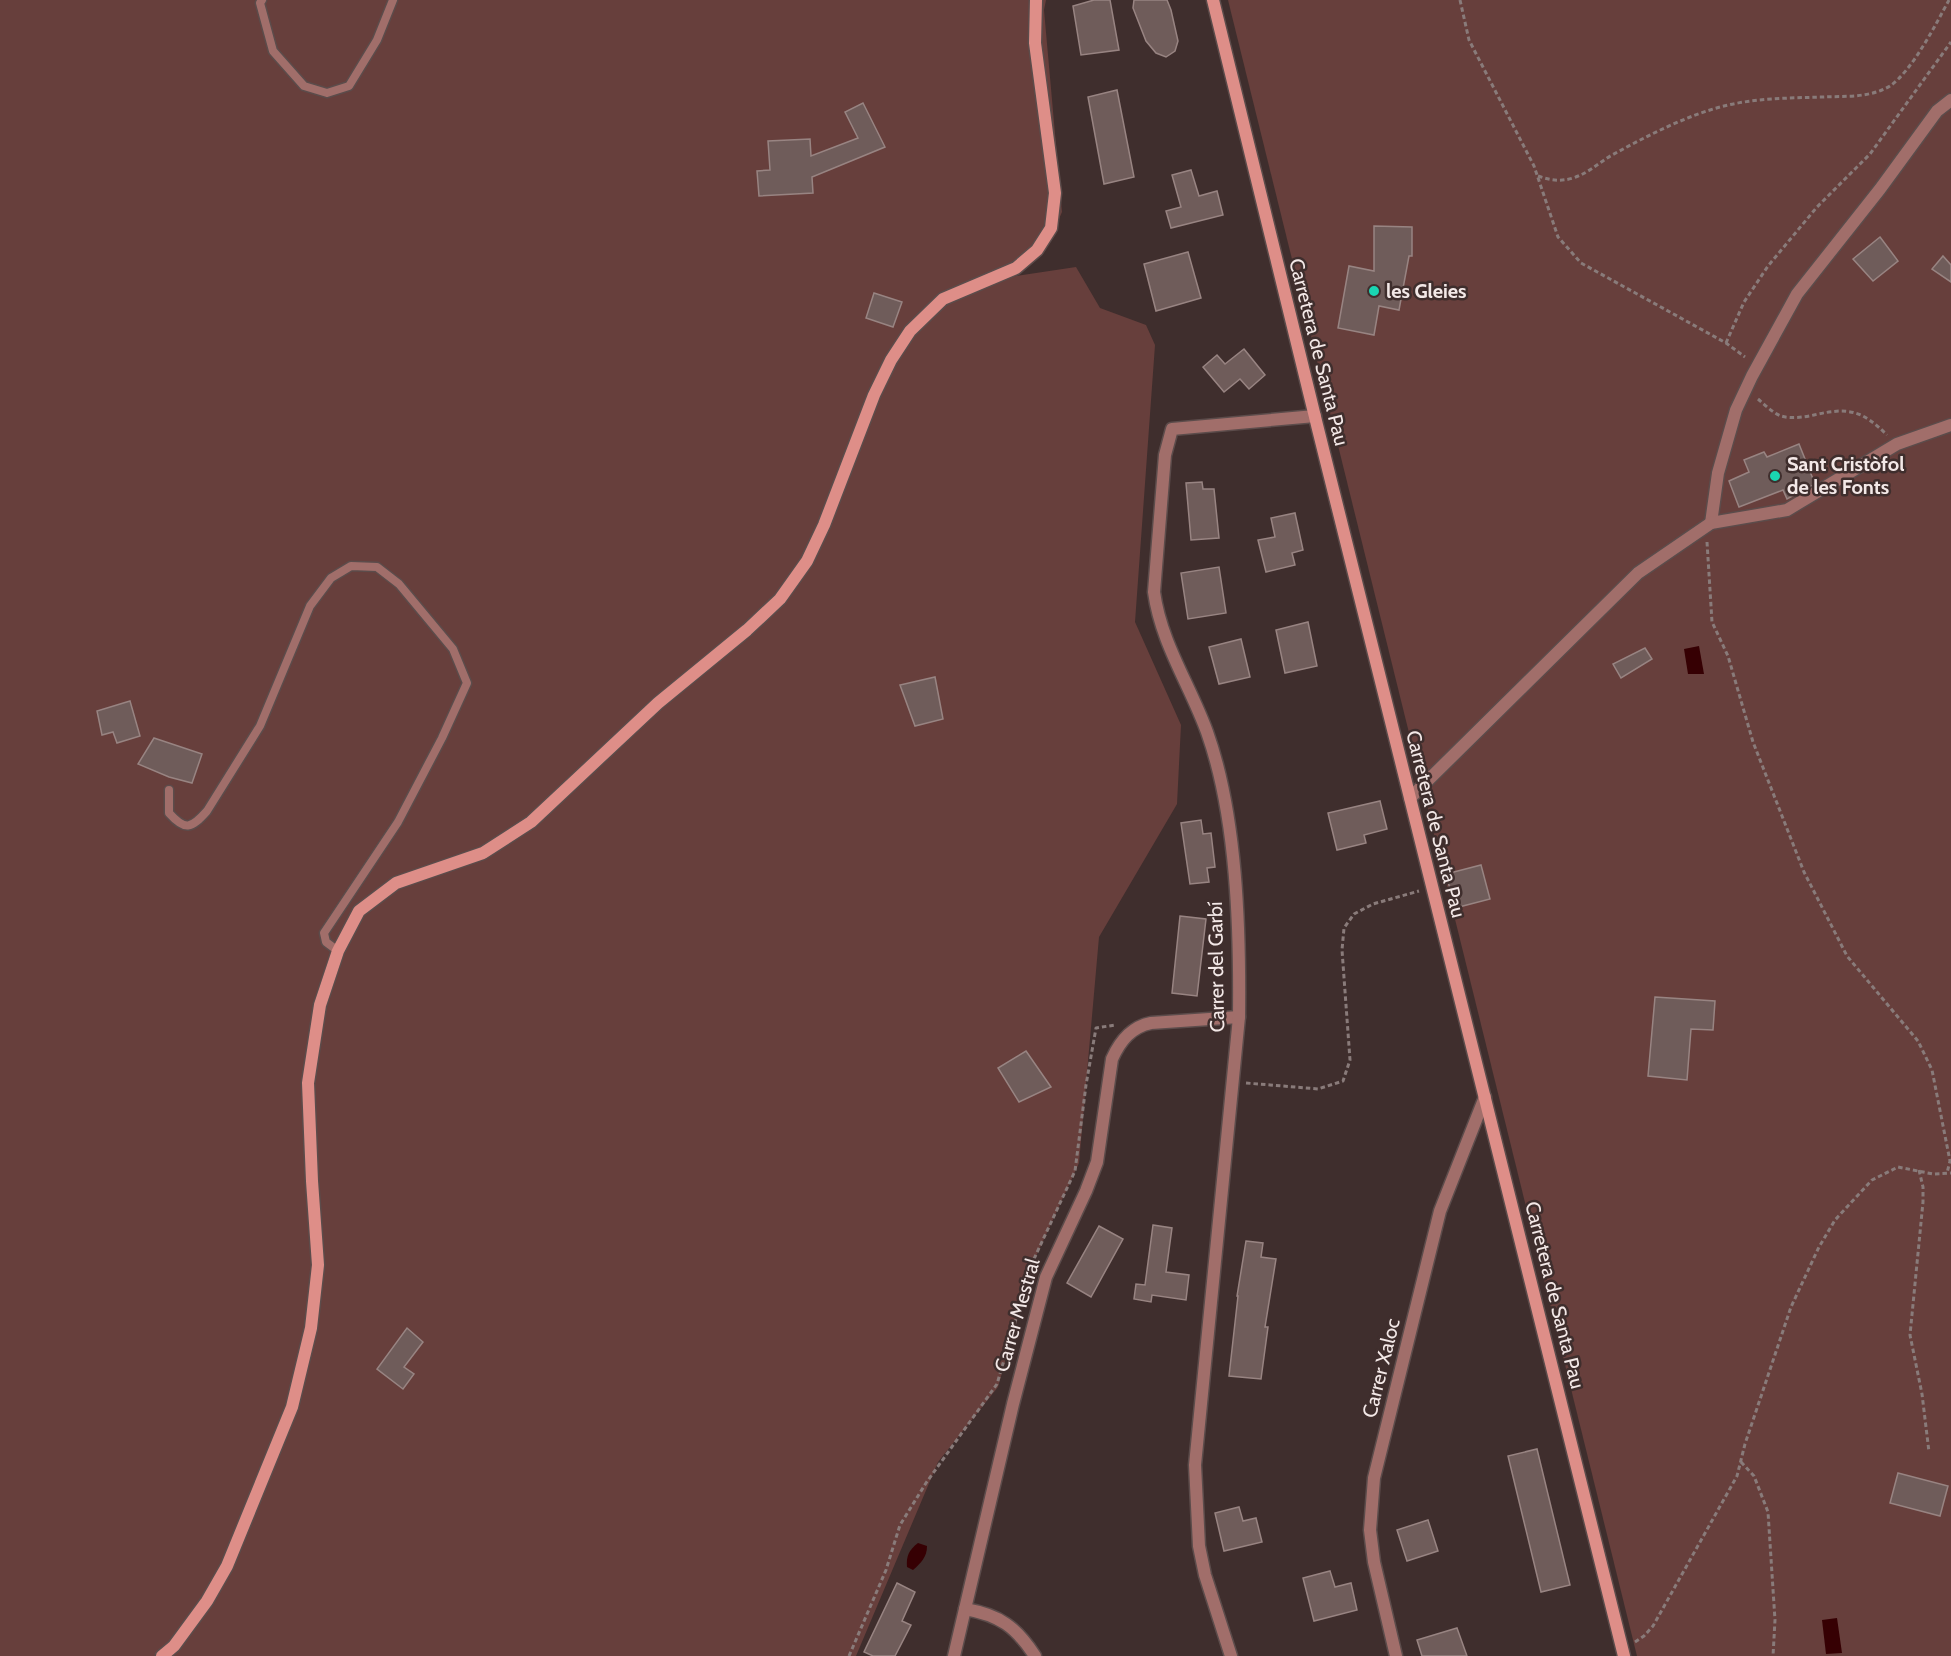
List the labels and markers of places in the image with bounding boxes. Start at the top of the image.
place label: les Gleies [1386,279,1467,303]
marker: les Gleies [1367,284,1381,298]
place label: Sant Cristòfol de les Fonts [1787,452,1904,499]
marker: Sant Cristòfol de les Fonts [1768,469,1782,483]

